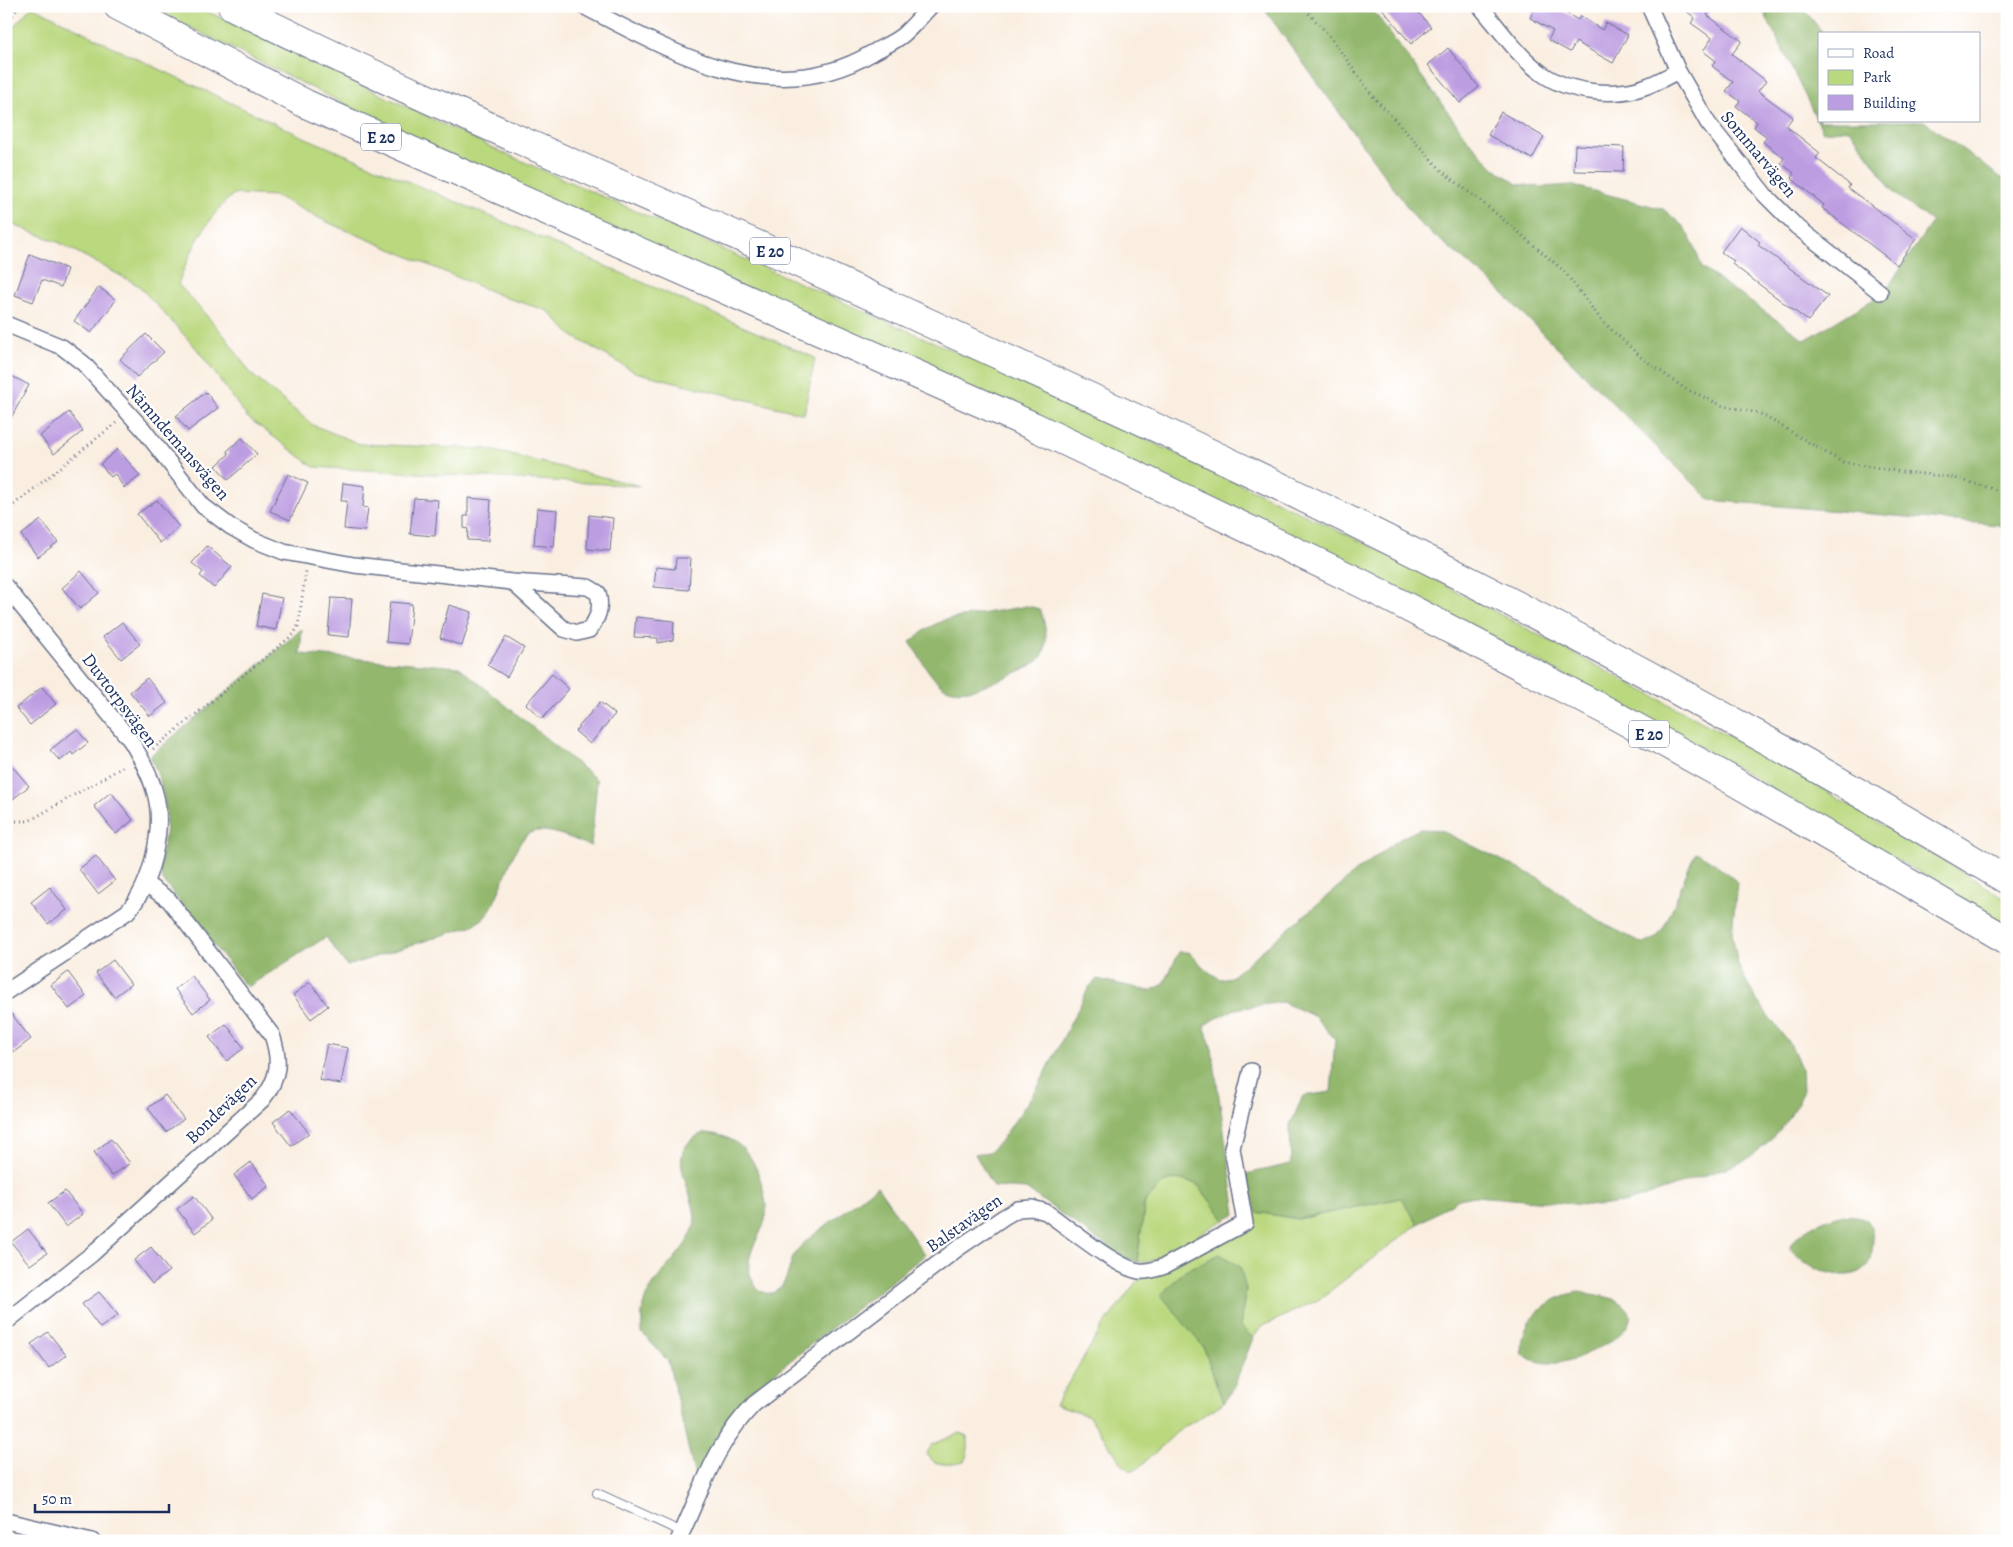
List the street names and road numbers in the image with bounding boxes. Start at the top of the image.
street label: Sommarvägen [1716,105,1803,203]
road number: E 20 [361,124,401,150]
road number: E 20 [750,238,790,264]
street label: Nämndemansvägen [121,379,235,505]
street label: Duvtorpsvägen [77,648,163,752]
road number: E 20 [1629,721,1669,748]
street label: Bondevägen [180,1069,262,1149]
street label: Balstavägen [921,1188,1007,1258]

